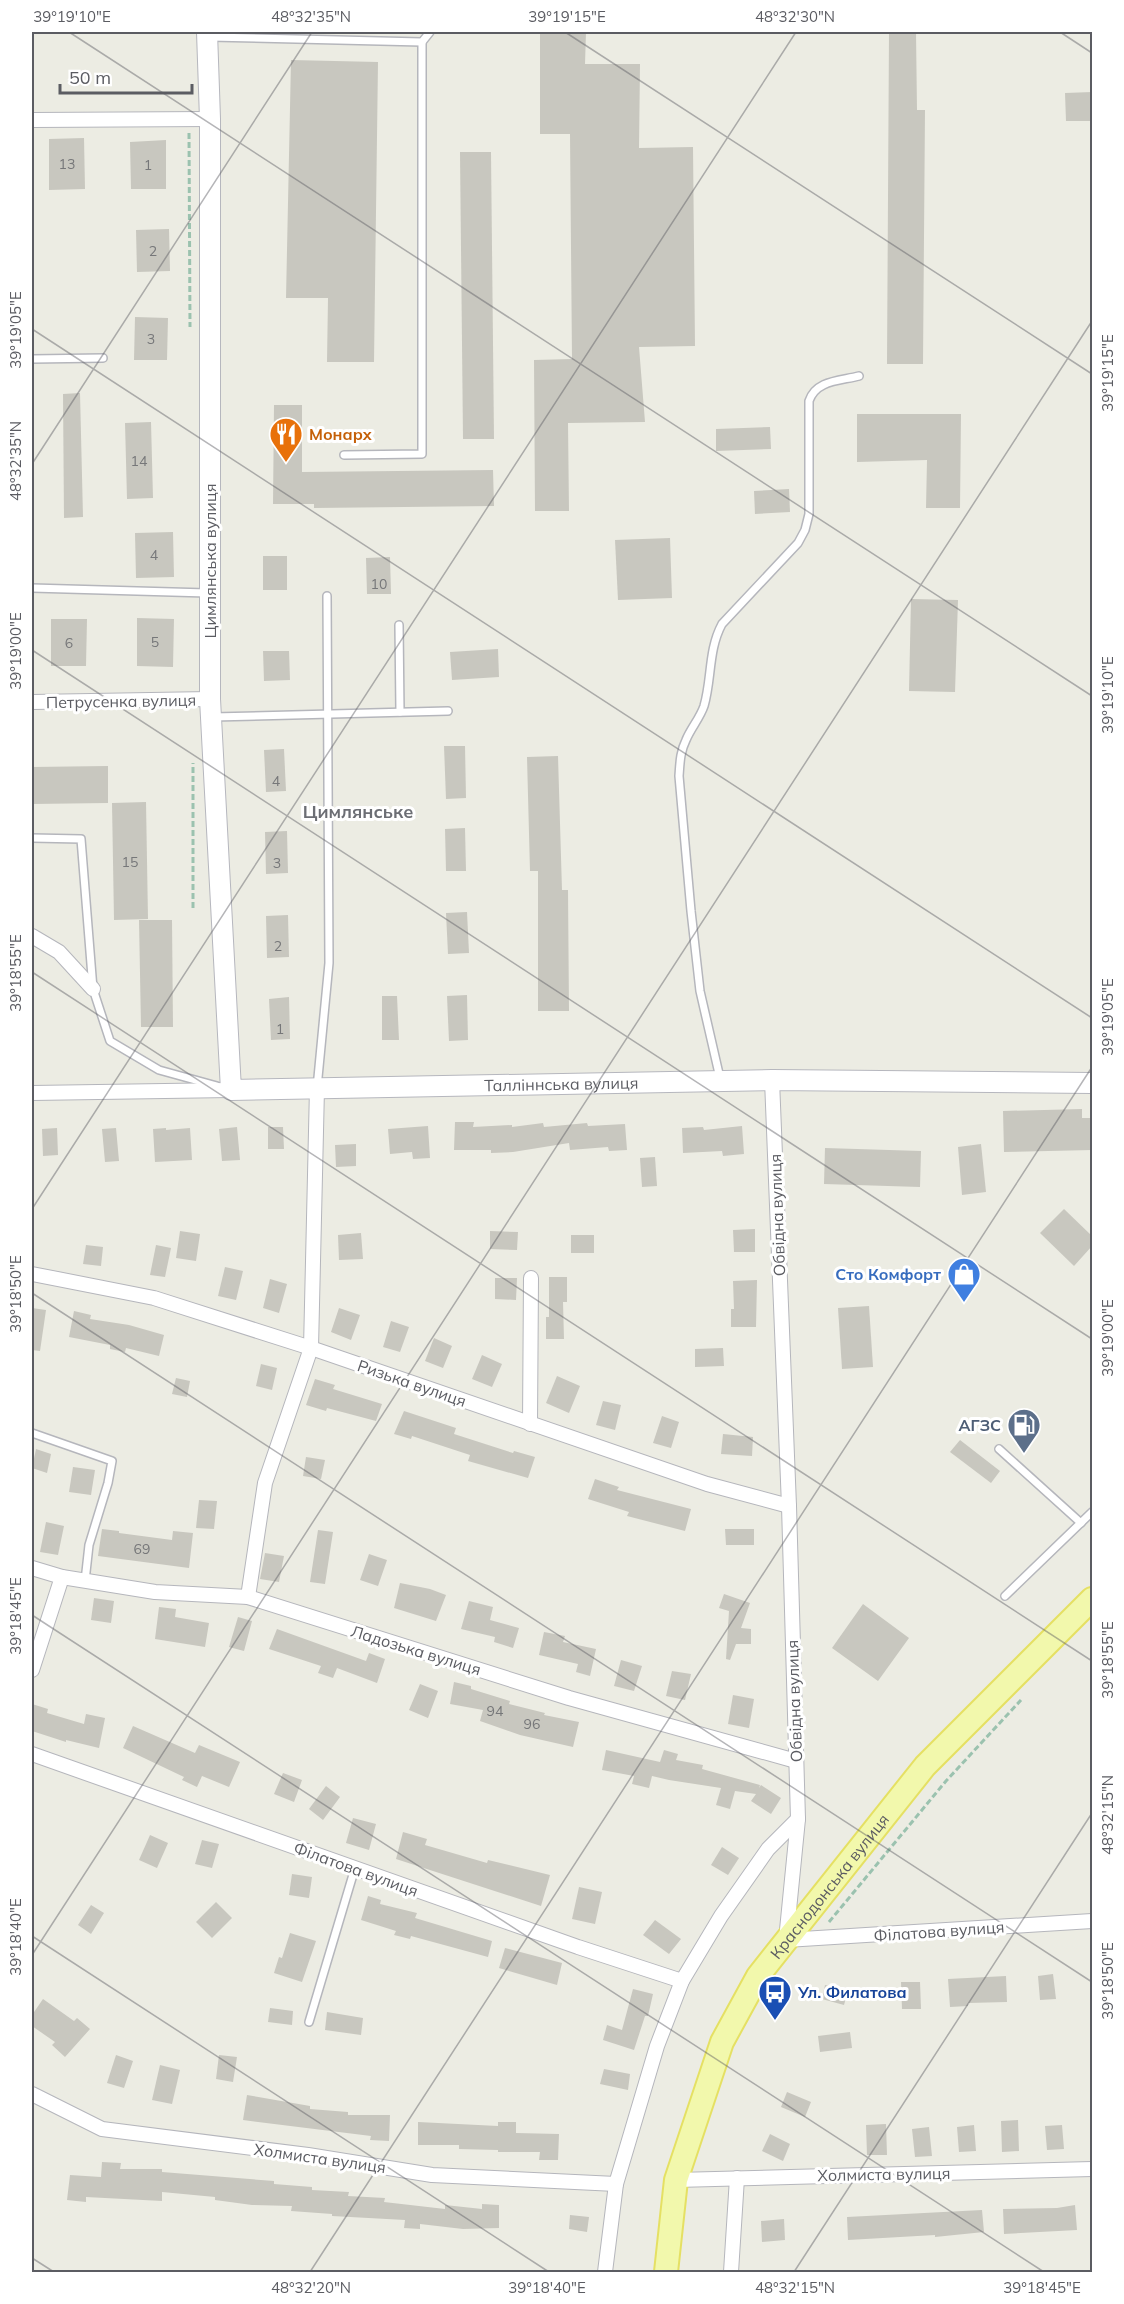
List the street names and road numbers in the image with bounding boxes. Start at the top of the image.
street label: Цимлянська вулиця [200,484,220,638]
street label: Петрусенка вулиця [46,690,196,712]
street label: Талліннська вулиця [484,1072,639,1095]
street label: Обвідна вулиця [765,1154,789,1276]
street label: Ризька вулиця [355,1355,469,1411]
street label: Ладозька вулиця [349,1621,483,1679]
street label: Обвідна вулиця [782,1640,806,1762]
street label: Краснодонська вулиця [766,1810,893,1963]
street label: Філатова вулиця [291,1837,421,1901]
street label: Філатова вулиця [873,1916,1005,1946]
street label: Холмиста вулиця [253,2139,387,2177]
street label: Холмиста вулиця [817,2163,951,2185]

